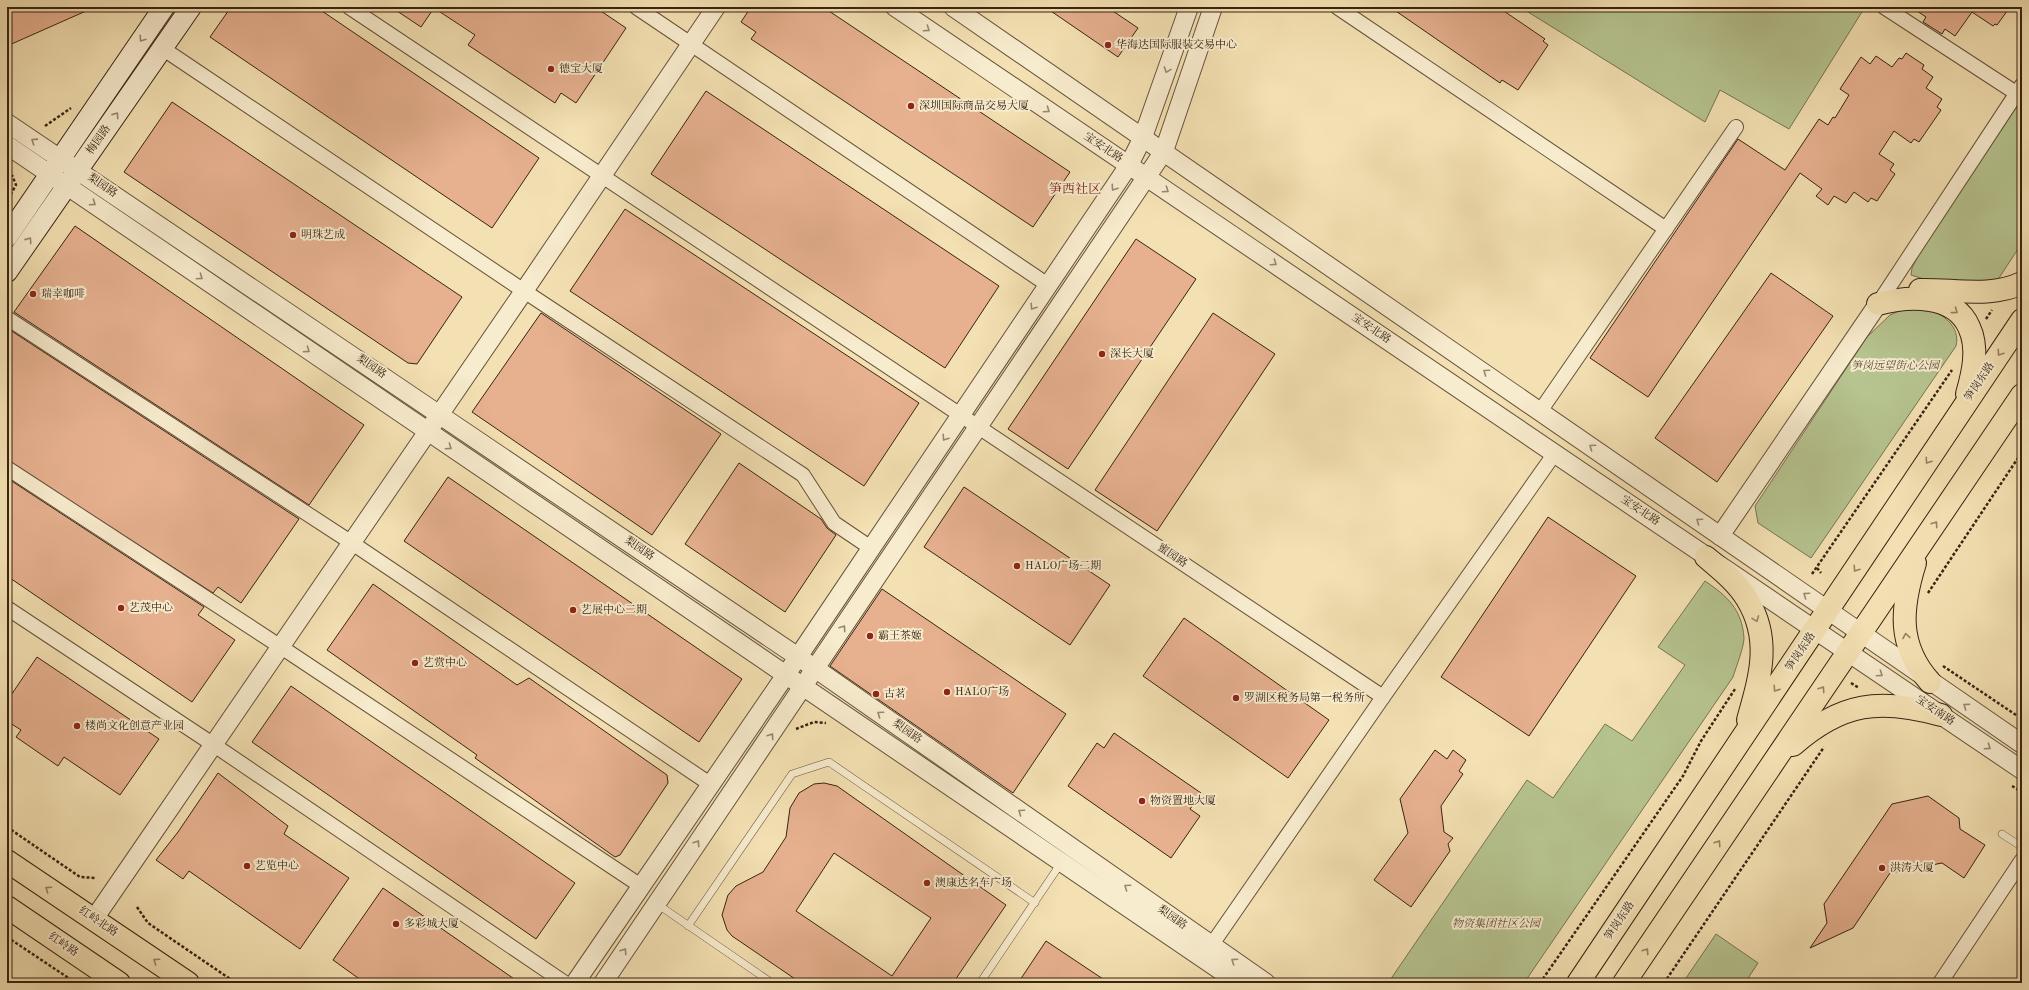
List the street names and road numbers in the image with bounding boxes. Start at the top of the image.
street label: 梅园路 [83,122,113,157]
street label: 宝安北路 [1082,129,1125,165]
street label: 梨园路 [85,171,120,200]
street label: 宝安北路 [1350,310,1393,346]
street label: 梨园路 [354,352,389,381]
street label: 笋岗东路 [1961,360,1997,403]
street label: 宝安北路 [1619,492,1662,528]
street label: 梨园路 [622,534,657,563]
street label: 蜜园路 [1155,541,1190,570]
street label: 笋岗东路 [1782,630,1818,673]
street label: 宝安南路 [1914,692,1957,728]
street label: 梨园路 [890,716,925,746]
street label: 笋岗东路 [1601,899,1637,942]
street label: 梨园路 [1155,902,1190,932]
street label: 红岭北路 [77,903,120,939]
street label: 红岭路 [46,930,81,959]

